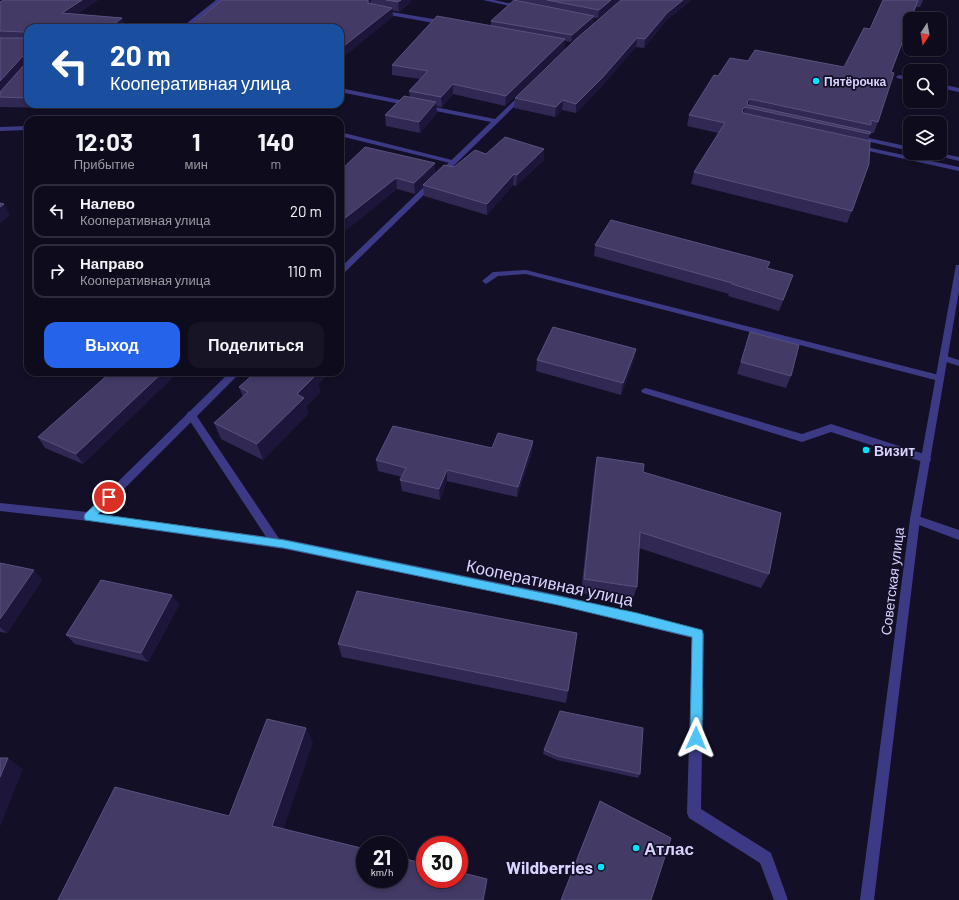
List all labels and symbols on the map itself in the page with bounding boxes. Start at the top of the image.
north arrow [903,12,947,56]
place label: Пятёрочка [824,74,887,89]
marker: Пятёрочка [811,76,821,86]
place label: Визит [874,442,915,459]
marker: Визит [861,445,871,455]
pin [92,480,126,514]
street label: Советская улица [877,526,907,636]
street label: Кооперативная улица [465,554,636,610]
position arrow [675,717,717,759]
speed limit sign: 30 [416,836,468,888]
place label: Атлас [644,838,694,858]
marker: Атлас [631,843,641,853]
place label: Wildberries [506,857,593,877]
marker: Wildberries [596,862,606,872]

